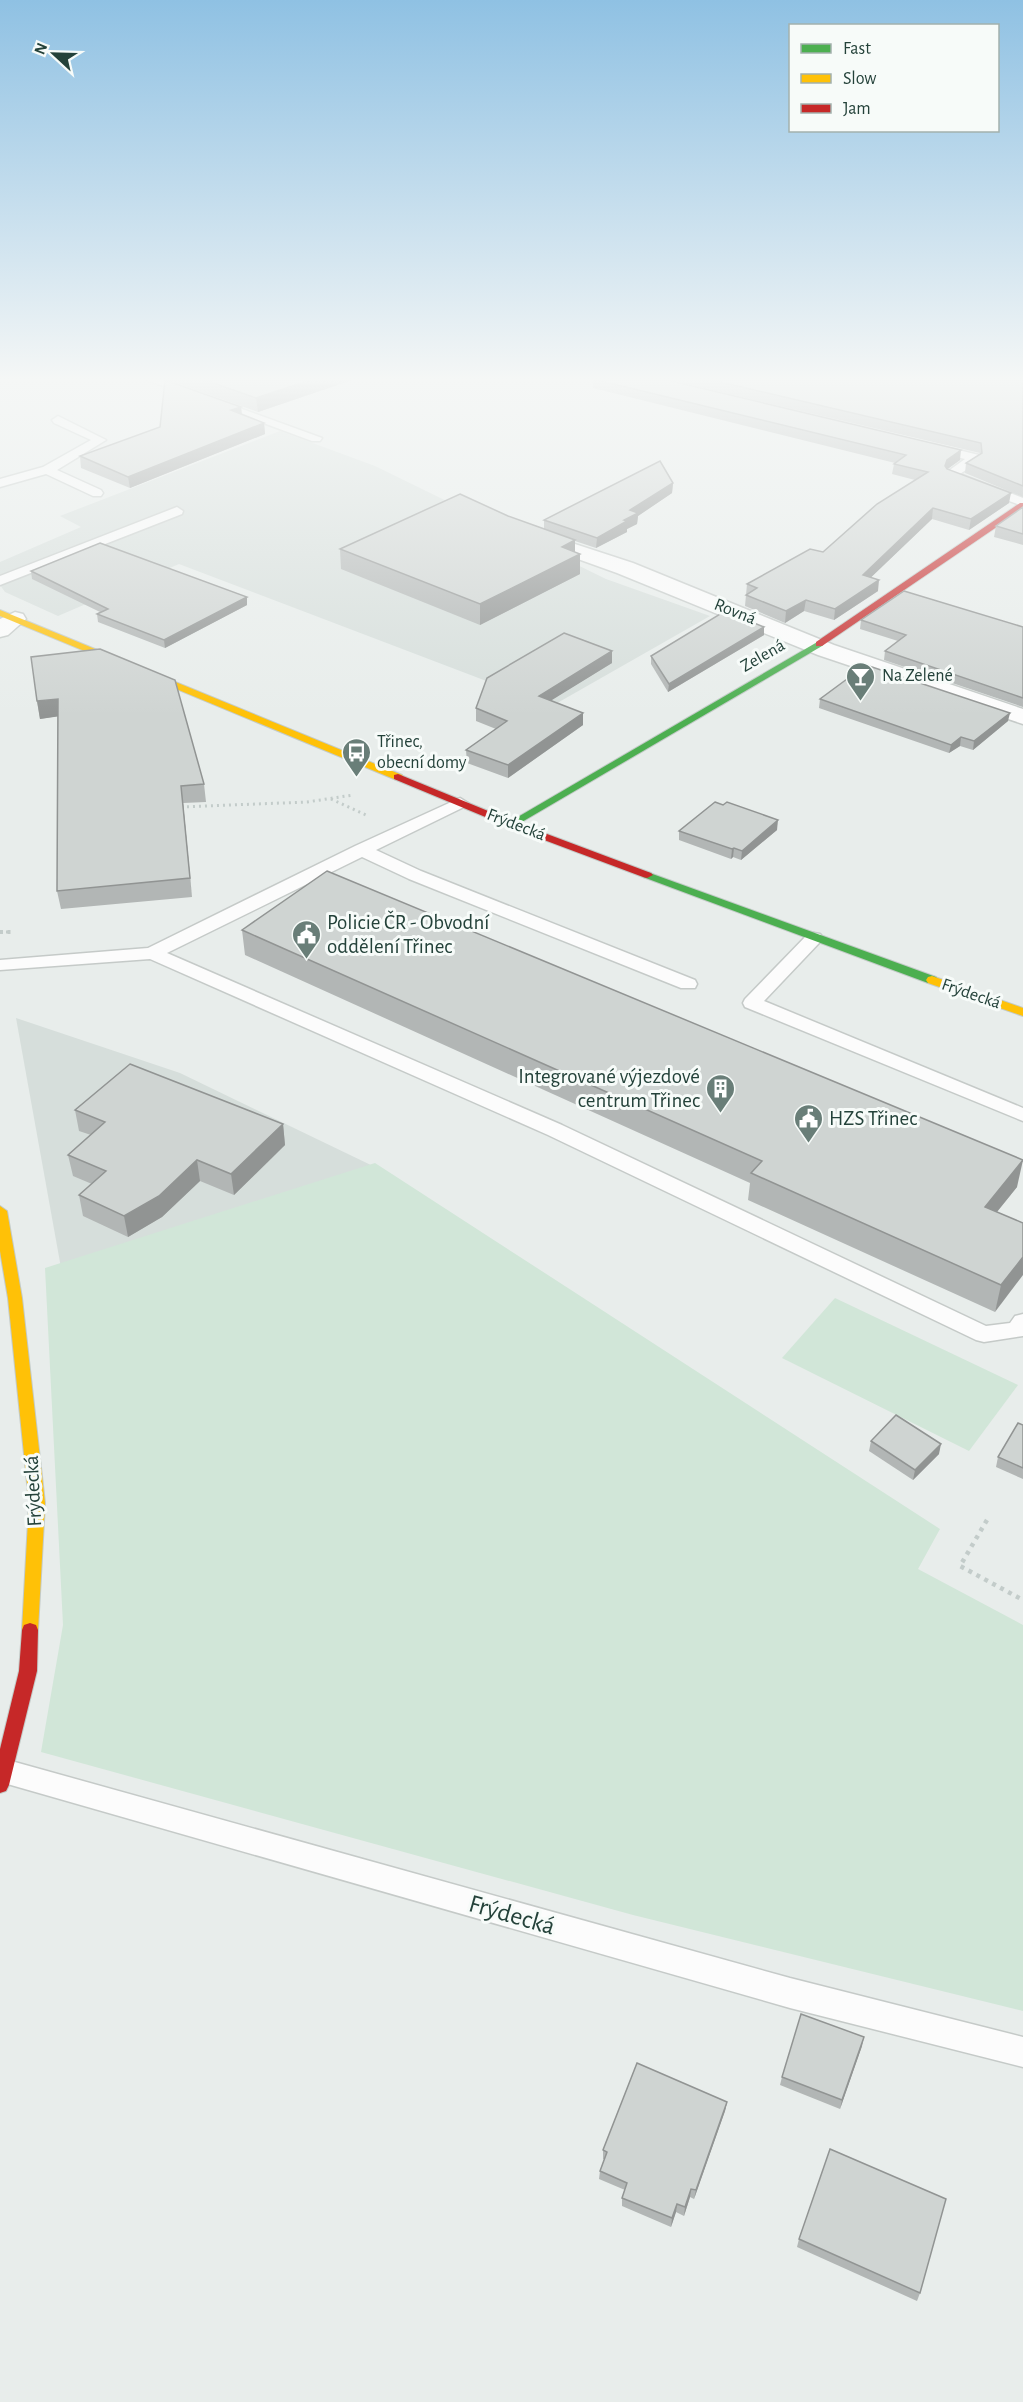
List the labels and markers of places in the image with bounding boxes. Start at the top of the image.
bar icon: Na Zelené [845,660,877,702]
place label: Na Zelené [882,667,953,685]
place label: Třinec, obecní domy [377,733,467,772]
bus stop icon: Třinec, obecní domy [340,736,372,778]
place label: Policie ČR - Obvodní oddělení Třinec [327,910,490,957]
public building icon: Policie ČR - Obvodní oddělení Třinec [290,918,322,960]
place label: Integrované výjezdové centrum Třinec [518,1066,700,1111]
building icon: Integrované výjezdové centrum Třinec [705,1072,737,1114]
public building icon: HZS Třinec [792,1102,824,1144]
place label: HZS Třinec [829,1108,917,1129]

